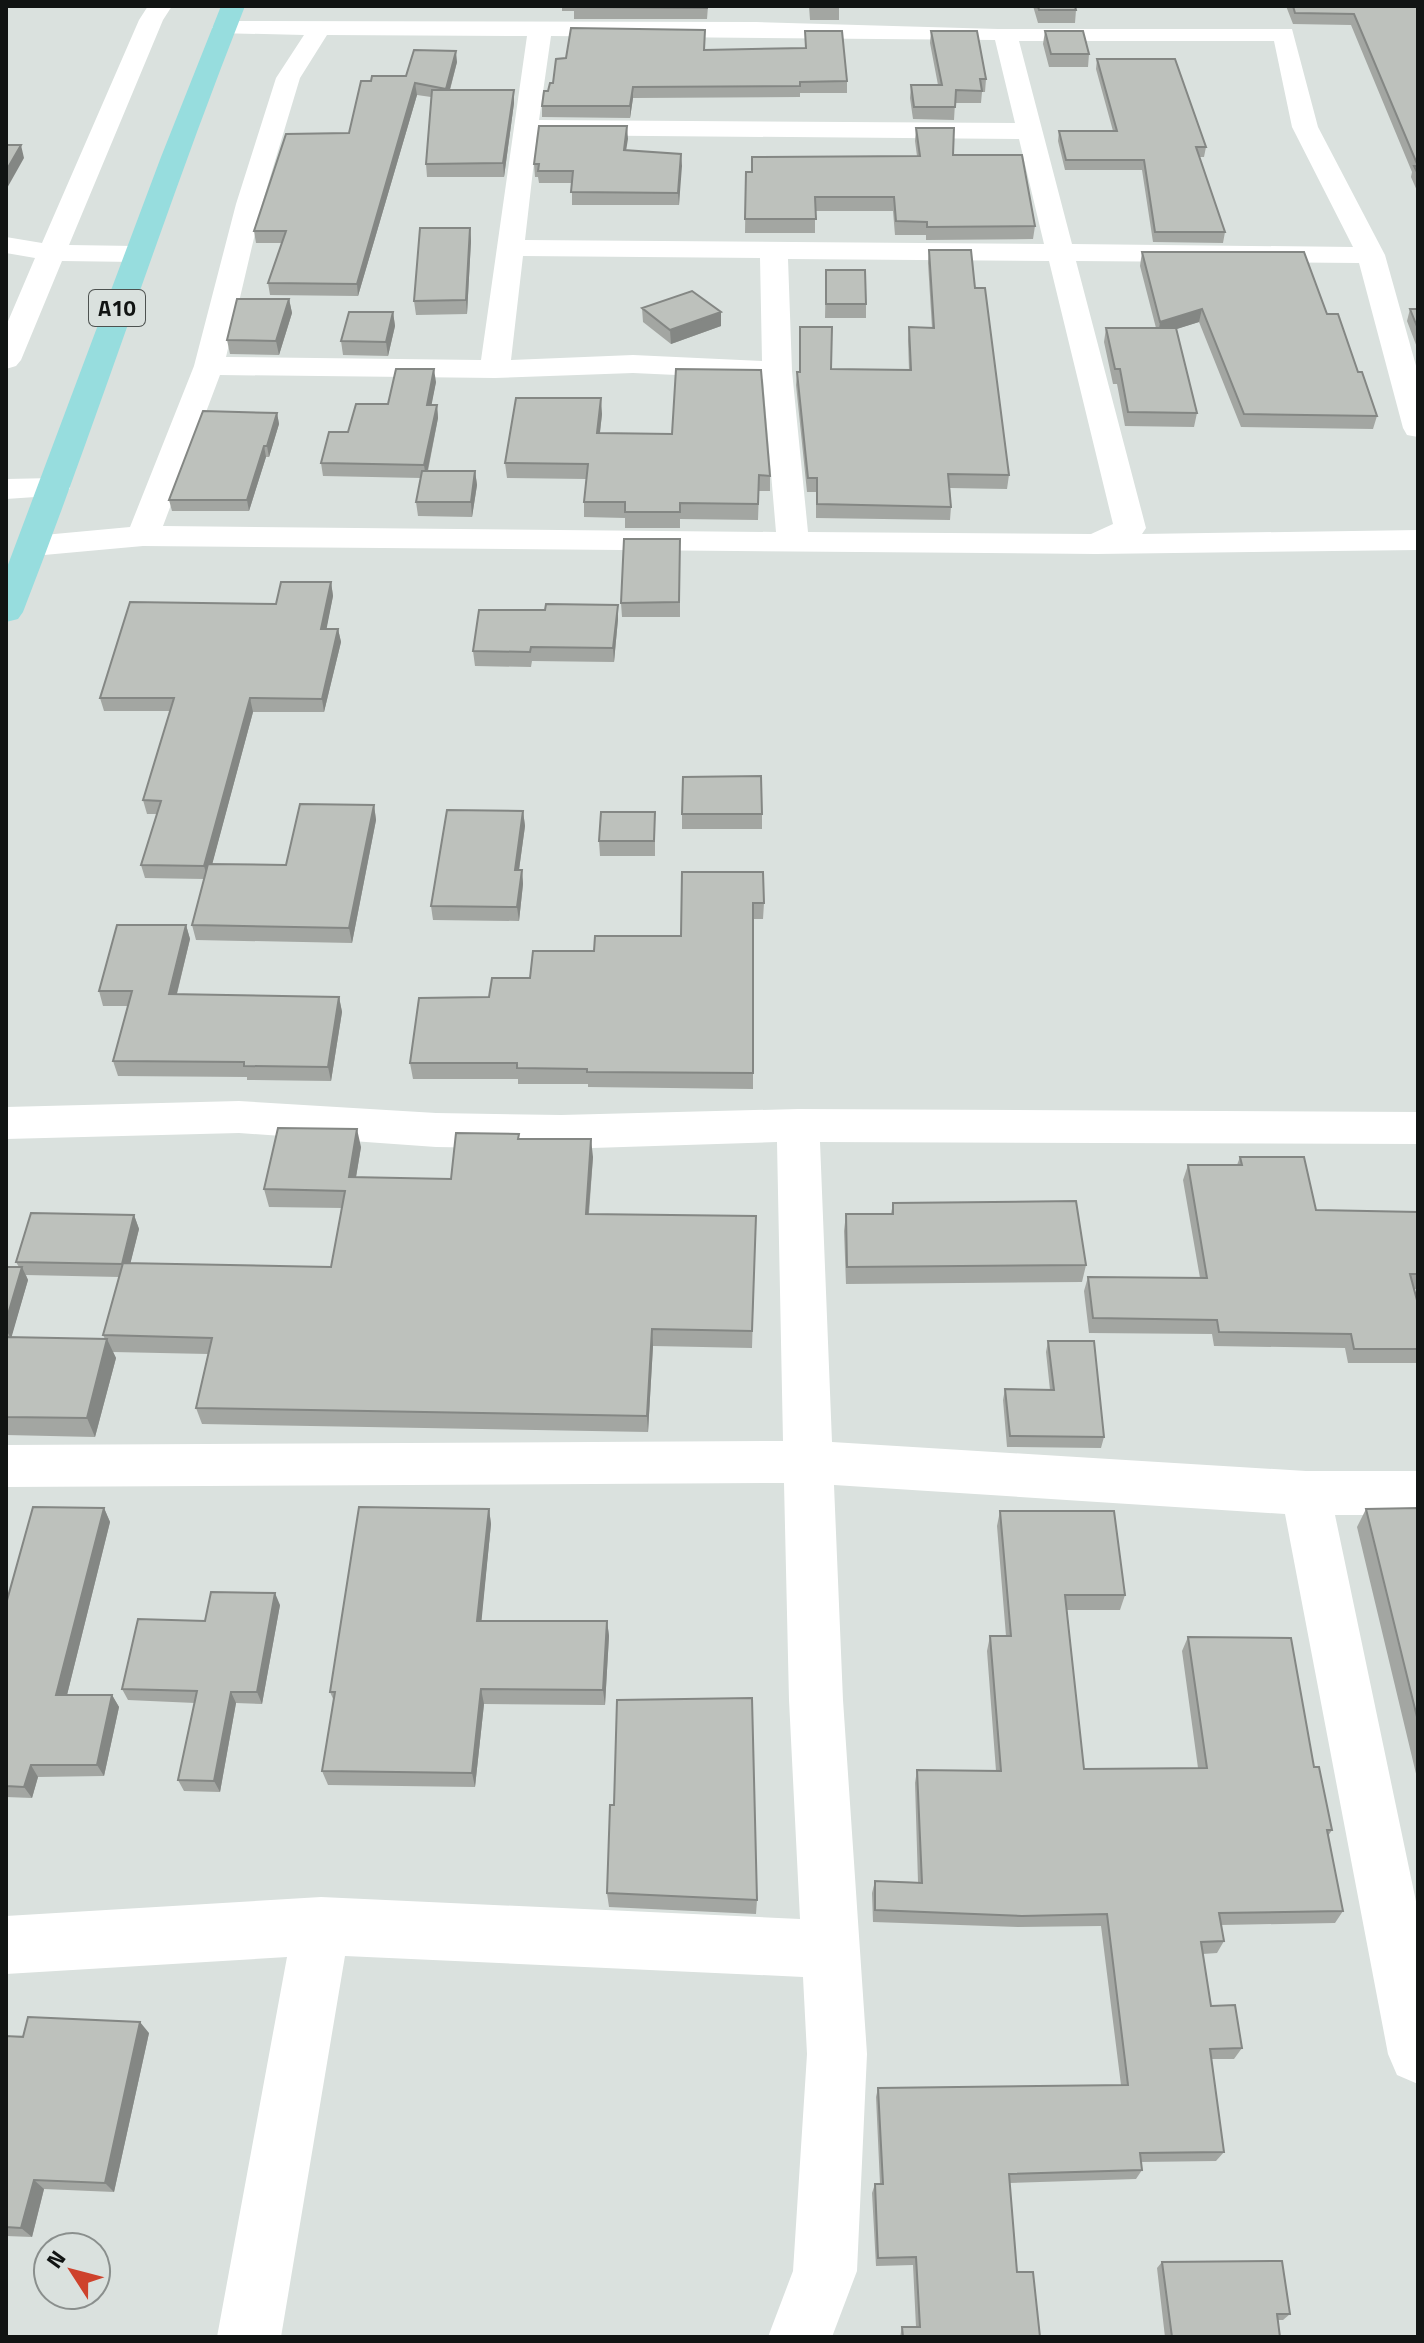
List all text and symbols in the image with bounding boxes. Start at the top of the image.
road number: A10 [89,290,145,326]
north arrow [32,2231,112,2311]
text: N [38,2243,74,2275]

